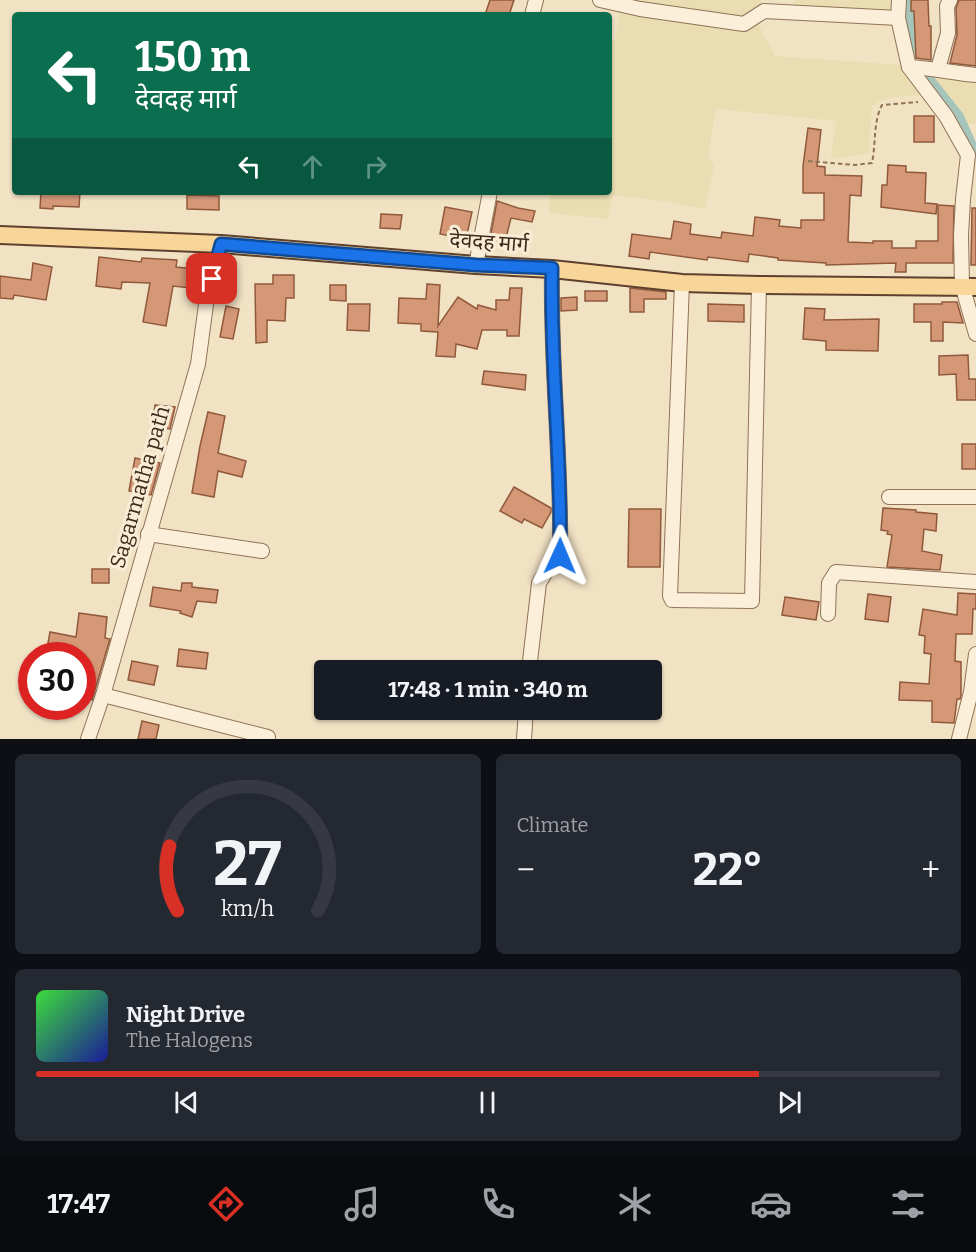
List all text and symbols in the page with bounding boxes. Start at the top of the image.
text: 150 m [135,32,250,82]
icon: left [36,36,114,114]
text: देवदह मार्ग [135,83,237,115]
icon: left [233,150,266,183]
icon: ahead [296,150,329,183]
icon: right [359,150,392,183]
street label: देवदह मार्ग [449,226,531,258]
pin [186,253,237,304]
icon: arrive [195,262,228,295]
street label: Sagarmatha path [104,403,176,571]
position arrow [528,524,592,588]
speed limit sign: 30 [18,642,96,720]
text: 17:48 · 1 min · 340 m [388,676,588,703]
text: Climate [517,813,588,837]
text: 27 [214,827,282,902]
text: 22° [693,843,763,897]
text: − [517,850,535,890]
text: + [921,850,940,890]
text: km/h [221,896,274,922]
text: Night Drive [126,1001,245,1028]
text: The Halogens [126,1028,253,1052]
icon: previous [170,1086,203,1119]
icon: pause [471,1086,504,1119]
icon: next [773,1086,806,1119]
icon: directions [205,1183,247,1225]
icon: music [341,1183,383,1225]
icon: phone [477,1183,519,1225]
icon: climate [614,1183,656,1225]
icon: car [750,1183,792,1225]
icon: filters [887,1183,929,1225]
text: 17:47 [47,1188,110,1220]

